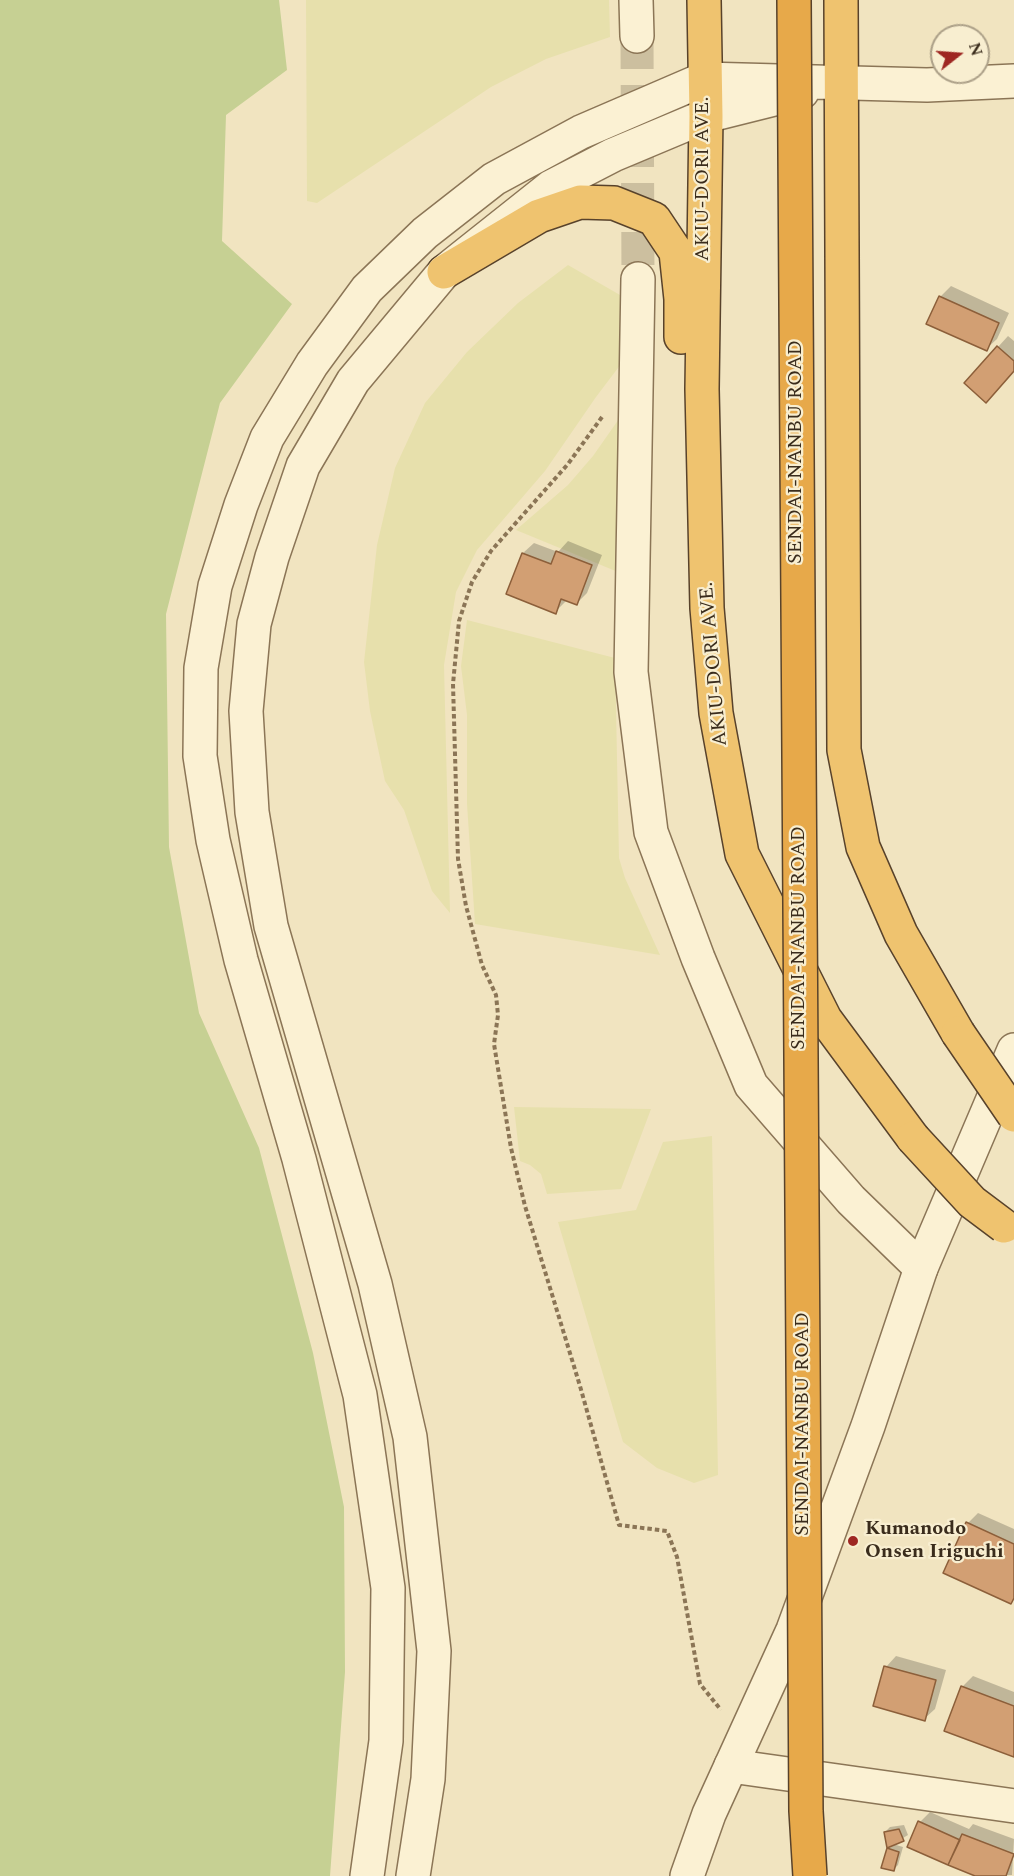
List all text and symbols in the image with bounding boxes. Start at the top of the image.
north arrow [930,24,990,84]
text: N [962,40,989,59]
street label: AKIU-DORI AVE. [692,97,716,261]
street label: SENDAI-NANBU ROAD [785,340,809,564]
street label: AKIU-DORI AVE. [696,581,734,747]
street label: SENDAI-NANBU ROAD [788,826,812,1050]
street label: SENDAI-NANBU ROAD [792,1312,816,1536]
place label: Kumanodo Onsen Iriguchi [865,1518,1004,1565]
marker: Kumanodo Onsen Iriguchi [846,1534,860,1548]

